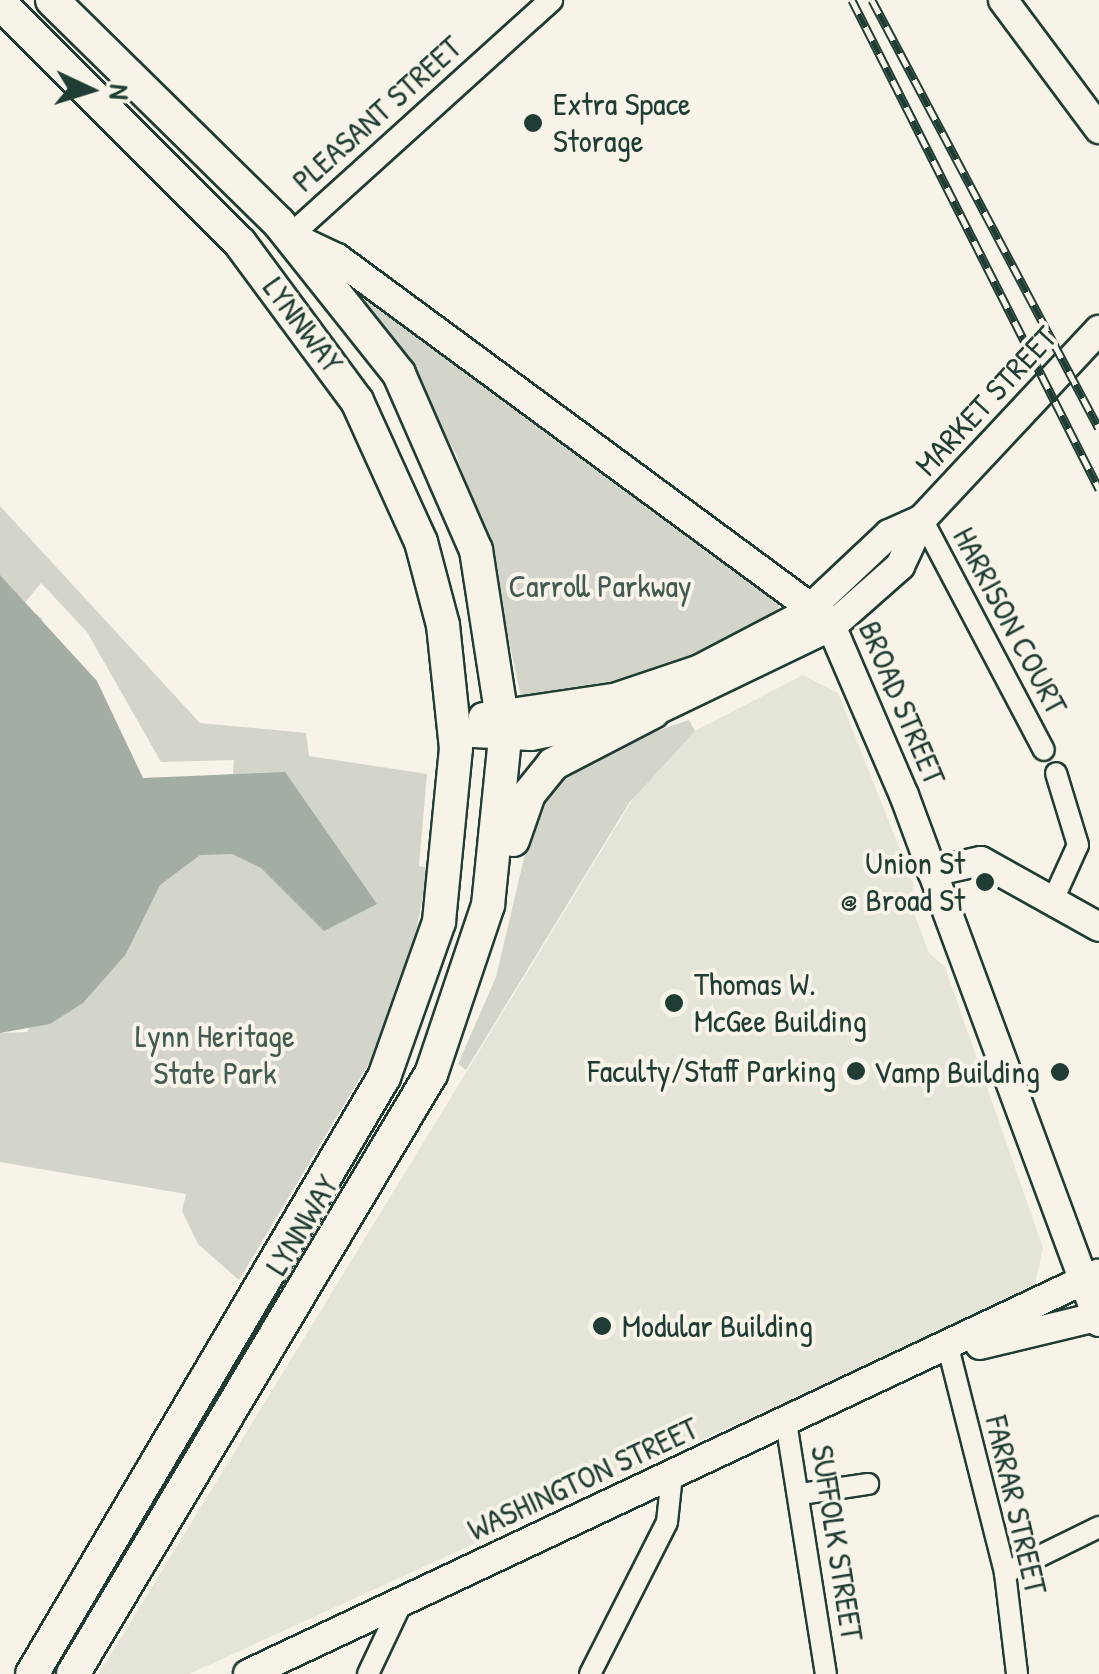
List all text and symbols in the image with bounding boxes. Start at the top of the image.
street label: PLEASANT STREET [285,28,469,200]
north arrow [40,40,140,140]
text: N [100,83,139,101]
place label: Extra Space Storage [553,86,691,161]
marker: Extra Space Storage [522,112,544,134]
street label: LYNNWAY [255,270,351,380]
street label: MARKET STREET [907,318,1065,484]
street label: HARRISON COURT [945,521,1075,721]
park label: Carroll Parkway [508,567,692,605]
street label: BROAD STREET [850,615,954,791]
place label: Union St @ Broad St [841,845,965,920]
marker: Union St @ Broad St [974,871,996,893]
place label: Thomas W. McGee Building [694,966,867,1041]
marker: Thomas W. McGee Building [663,992,685,1014]
park label: Lynn Heritage State Park [135,1018,295,1093]
place label: Faculty/Staff Parking [588,1052,836,1090]
place label: Vamp Building [874,1053,1040,1091]
marker: Faculty/Staff Parking [845,1060,867,1082]
marker: Vamp Building [1049,1061,1071,1083]
street label: LYNNWAY [257,1168,347,1282]
place label: Modular Building [622,1307,813,1345]
marker: Modular Building [591,1315,613,1337]
street label: WASHINGTON STREET [462,1409,704,1549]
street label: FARRAR STREET [977,1412,1055,1598]
street label: SUFFOLK STREET [803,1442,871,1644]

